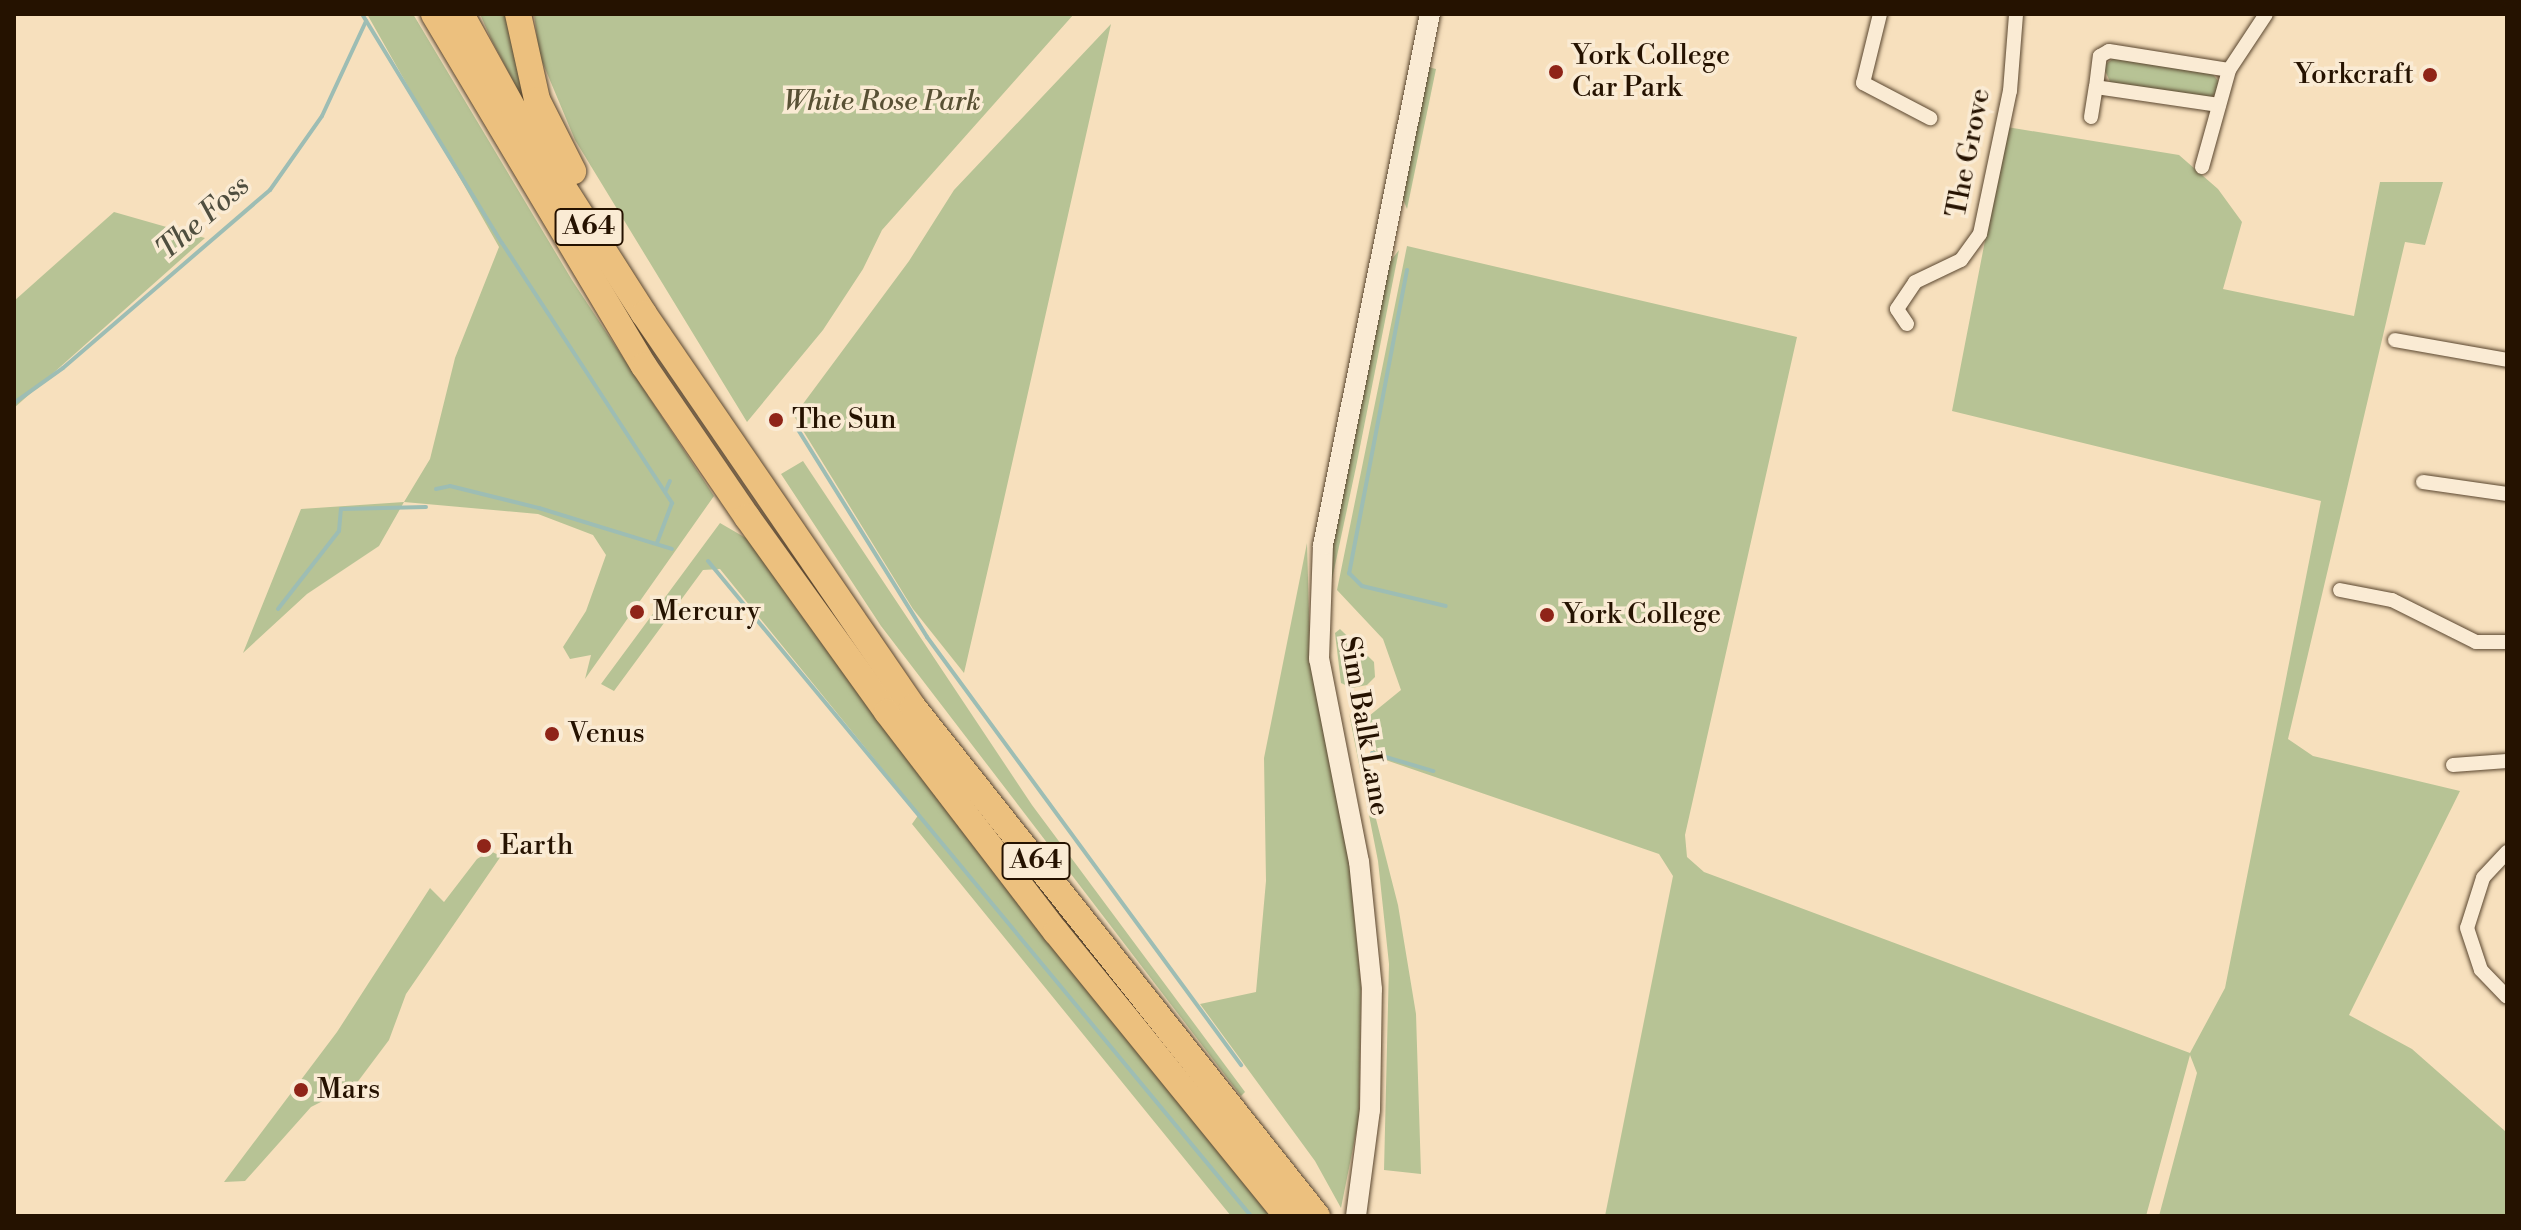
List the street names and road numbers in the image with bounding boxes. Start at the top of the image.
street label: The Grove [1940,86,1998,220]
road number: A64 [553,205,625,249]
street label: Sim Balk Lane [1332,634,1396,818]
road number: A64 [1000,839,1072,883]

